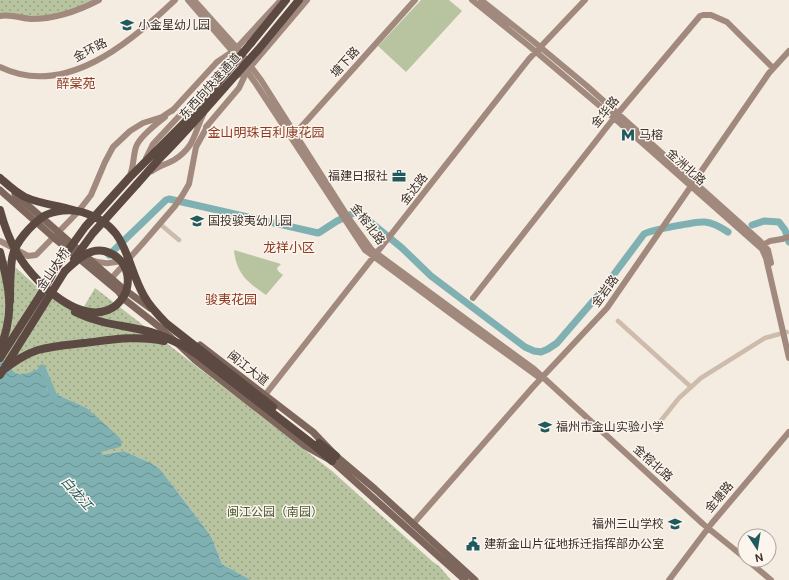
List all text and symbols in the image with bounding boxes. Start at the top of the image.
school or university icon: 小金星幼儿园 [119,17,135,33]
place label: 小金星幼儿园 [138,17,210,33]
street label: 金环路 [70,34,110,66]
street label: 塘下路 [327,43,363,81]
street label: 东西向快速通道 [176,49,244,123]
district label: 醉棠苑 [56,75,96,92]
street label: 金华路 [587,93,623,131]
district label: 金山明珠百利康花园 [207,124,325,141]
metro station icon: 马榕 [620,127,636,143]
place label: 马榕 [639,127,663,143]
street label: 金洲北路 [663,145,709,189]
place label: 福建日报社 [328,168,388,184]
office icon: 福建日报社 [391,168,407,184]
street label: 金达路 [397,170,431,208]
street label: 金榕北路 [347,200,389,248]
school or university icon: 国投骏夷幼儿园 [189,213,205,229]
place label: 国投骏夷幼儿园 [208,213,292,229]
district label: 龙祥小区 [263,239,315,256]
street label: 金山大桥 [33,245,73,293]
street label: 金岩路 [588,272,622,310]
district label: 骏夷花园 [205,291,257,308]
street label: 闽江大道 [224,347,272,389]
school or university icon: 福州市金山实验小学 [537,419,553,435]
place label: 福州市金山实验小学 [556,419,664,435]
street label: 金榕北路 [630,441,676,485]
water label: 白龙江 [57,473,97,515]
street label: 金塘路 [701,478,737,516]
park label: 闽江公园（南园） [227,504,323,520]
place label: 福州三山学校 [592,516,664,532]
school or university icon: 福州三山学校 [667,516,683,532]
north arrow [737,528,777,568]
public building icon: 建新金山片征地拆迁指挥部办公室 [465,536,481,552]
place label: 建新金山片征地拆迁指挥部办公室 [484,536,664,552]
text: N [754,550,764,565]

